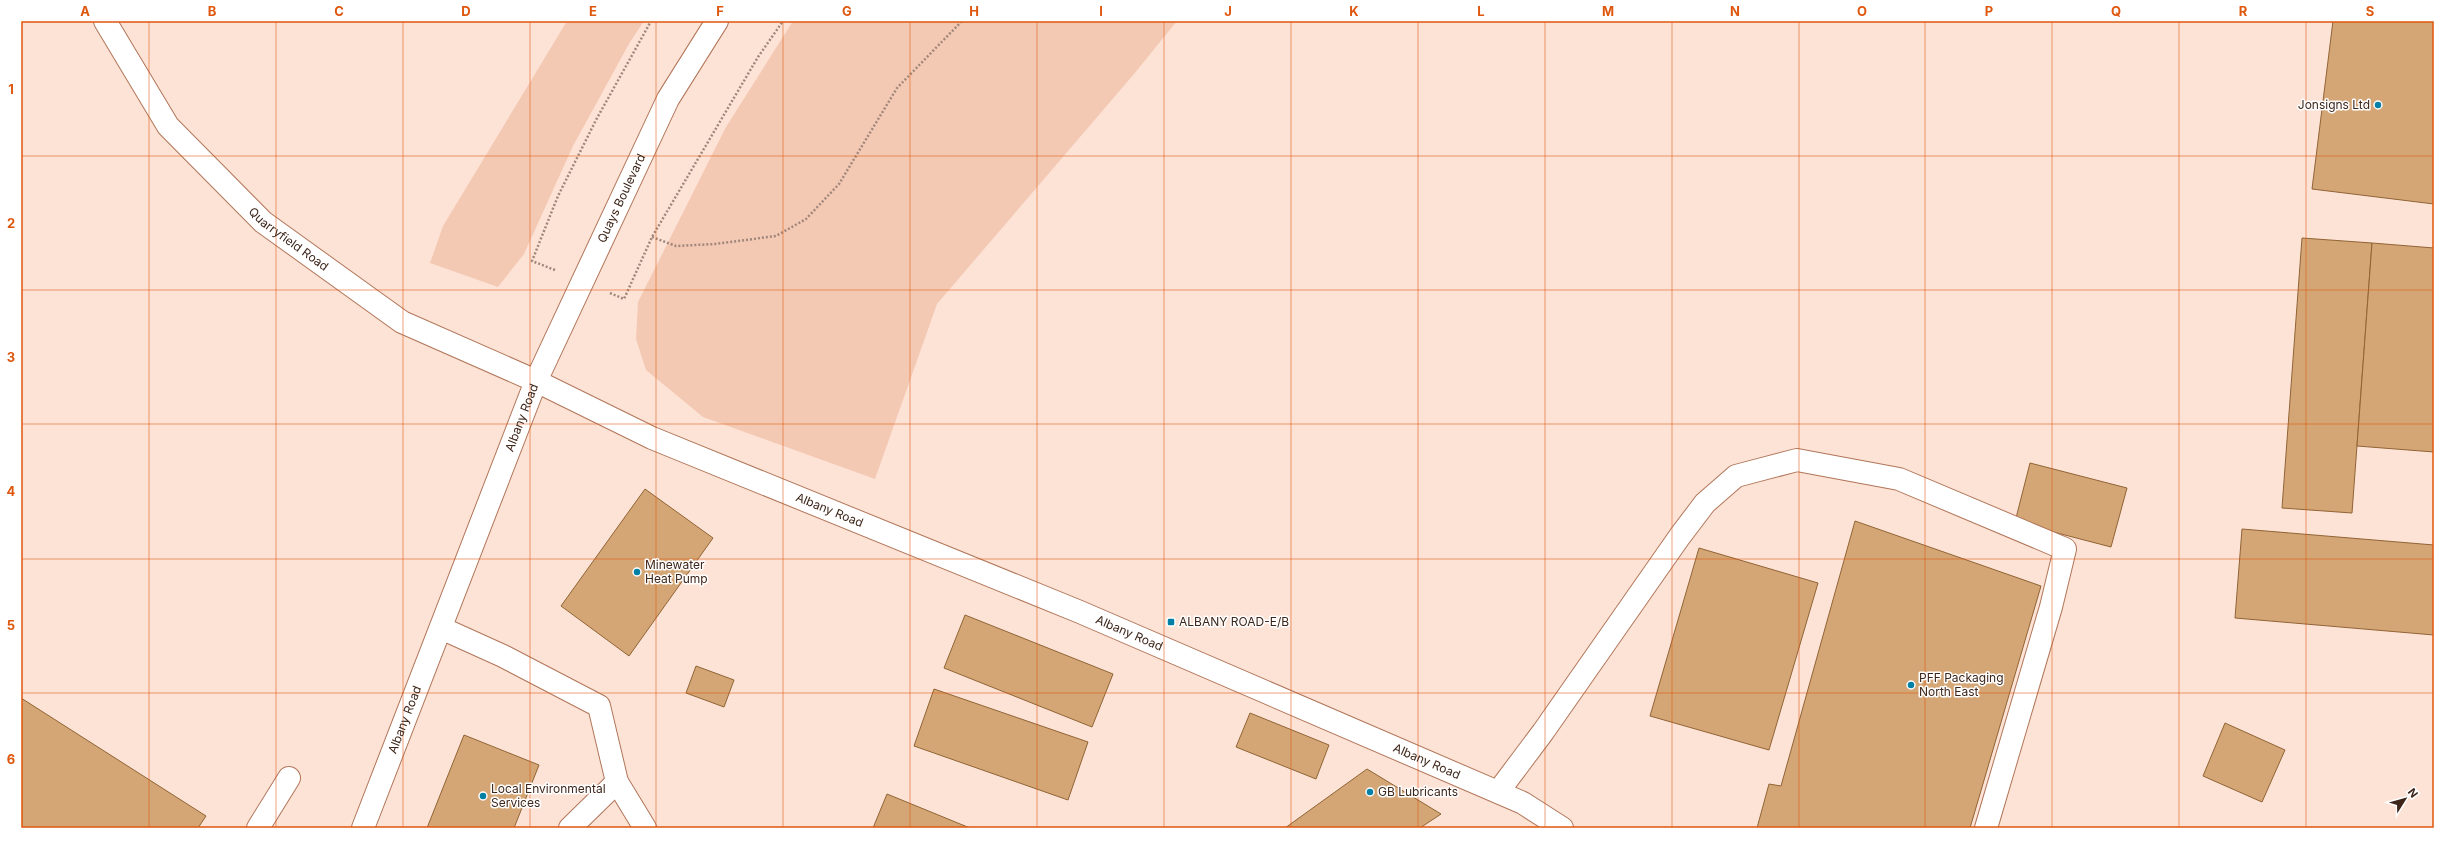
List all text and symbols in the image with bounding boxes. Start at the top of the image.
text: A [80,3,90,19]
text: B [208,3,217,19]
text: C [334,3,344,19]
text: D [461,3,471,19]
text: E [589,3,597,19]
text: F [716,3,724,19]
text: G [842,3,852,19]
text: H [969,3,979,19]
text: I [1099,3,1103,19]
text: J [1224,3,1232,19]
text: K [1349,3,1359,19]
text: L [1477,3,1485,19]
text: M [1602,3,1614,19]
text: N [1730,3,1740,19]
text: O [1857,3,1867,19]
text: P [1985,3,1993,19]
text: Q [2111,3,2121,19]
text: R [2239,3,2248,19]
text: S [2366,3,2374,19]
text: 1 [8,81,14,97]
place label: Jonsigns Ltd [2298,97,2370,112]
marker: Jonsigns Ltd [2373,100,2383,110]
street label: Quays Boulevard [594,151,648,245]
street label: Quarryfield Road [246,204,332,274]
text: 2 [7,215,15,231]
text: 3 [7,349,15,365]
street label: Albany Road [501,381,541,453]
text: 4 [7,483,16,499]
street label: Albany Road [794,489,866,530]
place label: Minewater Heat Pump [645,557,708,586]
marker: Minewater Heat Pump [632,567,642,577]
street label: Albany Road [1094,612,1165,654]
place label: ALBANY ROAD-E/B [1179,614,1289,629]
text: 5 [7,617,15,633]
marker: ALBANY ROAD-E/B [1166,617,1176,627]
place label: PFF Packaging North East [1919,670,2004,699]
marker: PFF Packaging North East [1906,680,1916,690]
street label: Albany Road [385,684,424,756]
street label: Albany Road [1391,740,1463,782]
text: 6 [7,751,15,767]
north arrow [2385,779,2425,819]
place label: Local Environmental Services [491,781,606,810]
place label: GB Lubricants [1378,784,1458,799]
text: N [2405,785,2421,801]
marker: GB Lubricants [1365,787,1375,797]
marker: Local Environmental Services [478,791,488,801]

